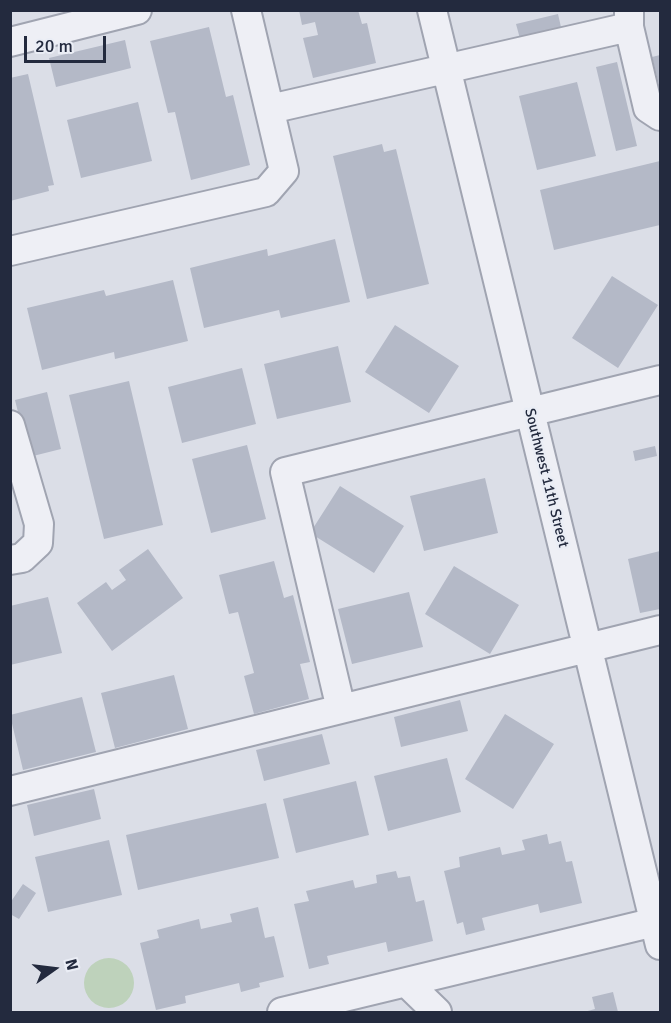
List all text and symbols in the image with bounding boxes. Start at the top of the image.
scale bar [27,24,110,62]
text: 20 m [35,35,73,57]
street label: Southwest 11th Street [520,407,572,549]
north arrow [24,939,84,999]
text: N [60,957,83,972]

